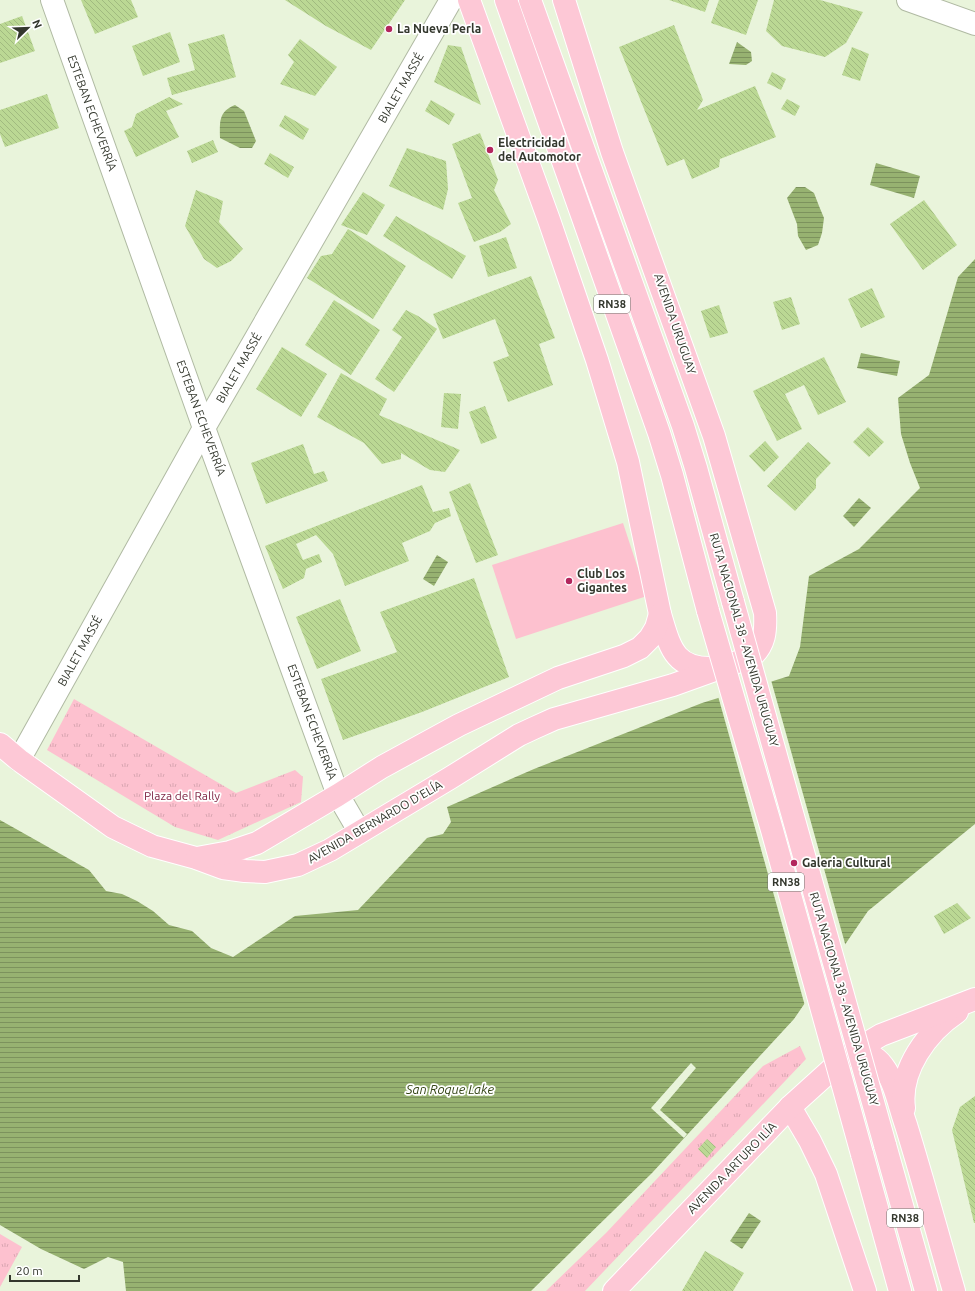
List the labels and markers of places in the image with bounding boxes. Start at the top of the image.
place label: La Nueva Perla [397,22,481,35]
marker: La Nueva Perla [384,24,394,34]
place label: Electricidad del Automotor [498,136,581,163]
marker: Electricidad del Automotor [485,145,495,155]
place label: Club Los Gigantes [577,567,627,594]
marker: Club Los Gigantes [564,576,574,586]
place label: Galeria Cultural [802,856,891,869]
marker: Galeria Cultural [789,858,799,868]

